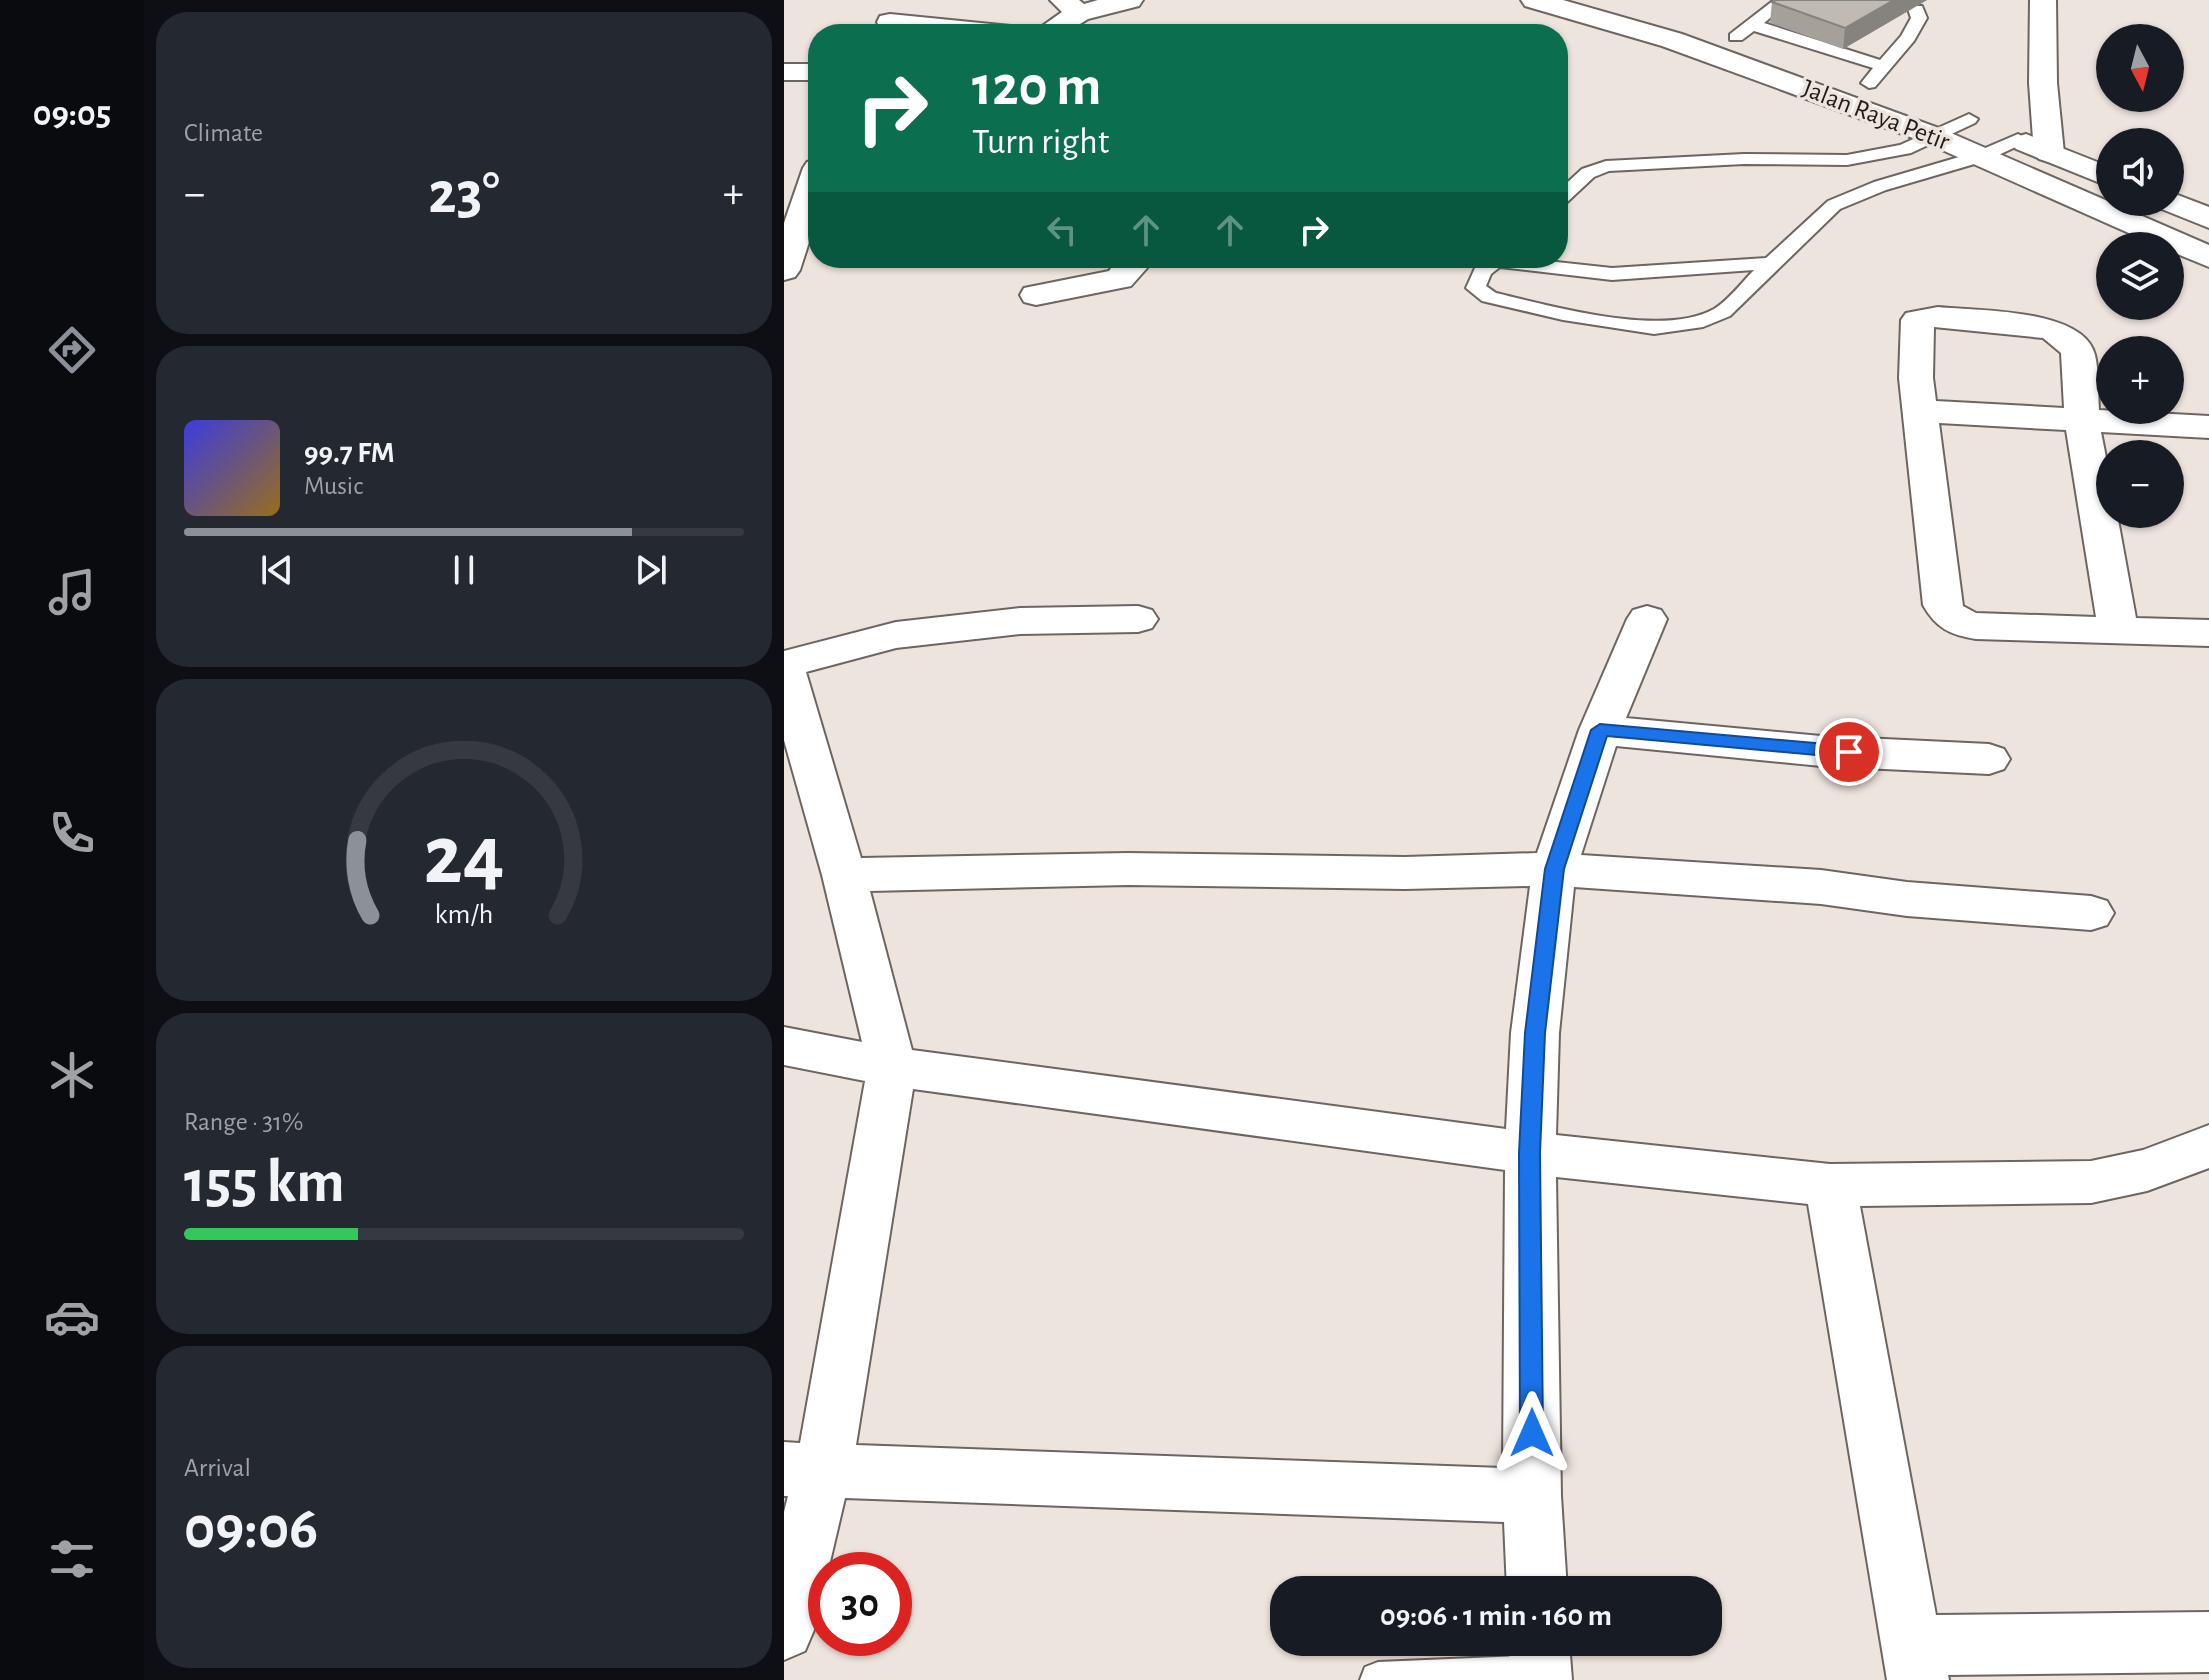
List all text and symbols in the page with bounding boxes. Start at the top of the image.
north arrow [2096,24,2184,112]
map controls [2096,24,2184,528]
icon: right [840,56,944,160]
text: 120 m [972,59,1101,115]
street label: Jalan Raya Petir [1799,75,1954,155]
text: 09:05 [33,96,111,132]
text: Climate [184,120,263,146]
text: Turn right [972,124,1109,160]
button: sound [2096,128,2184,216]
text: 23° [428,164,500,224]
text: − [184,172,205,216]
text: + [723,172,744,216]
icon: left [1040,208,1084,252]
icon: ahead [1124,208,1168,252]
icon: ahead [1208,208,1252,252]
icon: right [1292,208,1336,252]
button: layers [2096,232,2184,320]
icon: directions [44,322,100,378]
button: + [2096,336,2184,424]
text: 99.7 FM [304,438,395,468]
button: − [2096,440,2184,528]
text: Music [304,473,363,499]
icon: previous [255,548,299,592]
icon: pause [442,548,486,592]
icon: next [629,548,673,592]
icon: music [44,564,100,620]
pin [1815,718,1883,786]
icon: arrive [1827,730,1871,774]
icon: phone [44,805,100,861]
text: 24 [423,815,505,899]
text: km/h [435,900,493,929]
icon: climate [44,1047,100,1103]
text: Range · 31% [184,1109,303,1135]
text: 155 km [184,1153,345,1213]
icon: car [44,1289,100,1345]
position arrow [1490,1391,1574,1475]
text: Arrival [184,1455,251,1481]
text: 09:06 [184,1499,318,1559]
icon: filters [44,1531,100,1587]
speed limit sign: 30 [808,1552,912,1656]
text: 09:06 · 1 min · 160 m [1380,1601,1612,1631]

